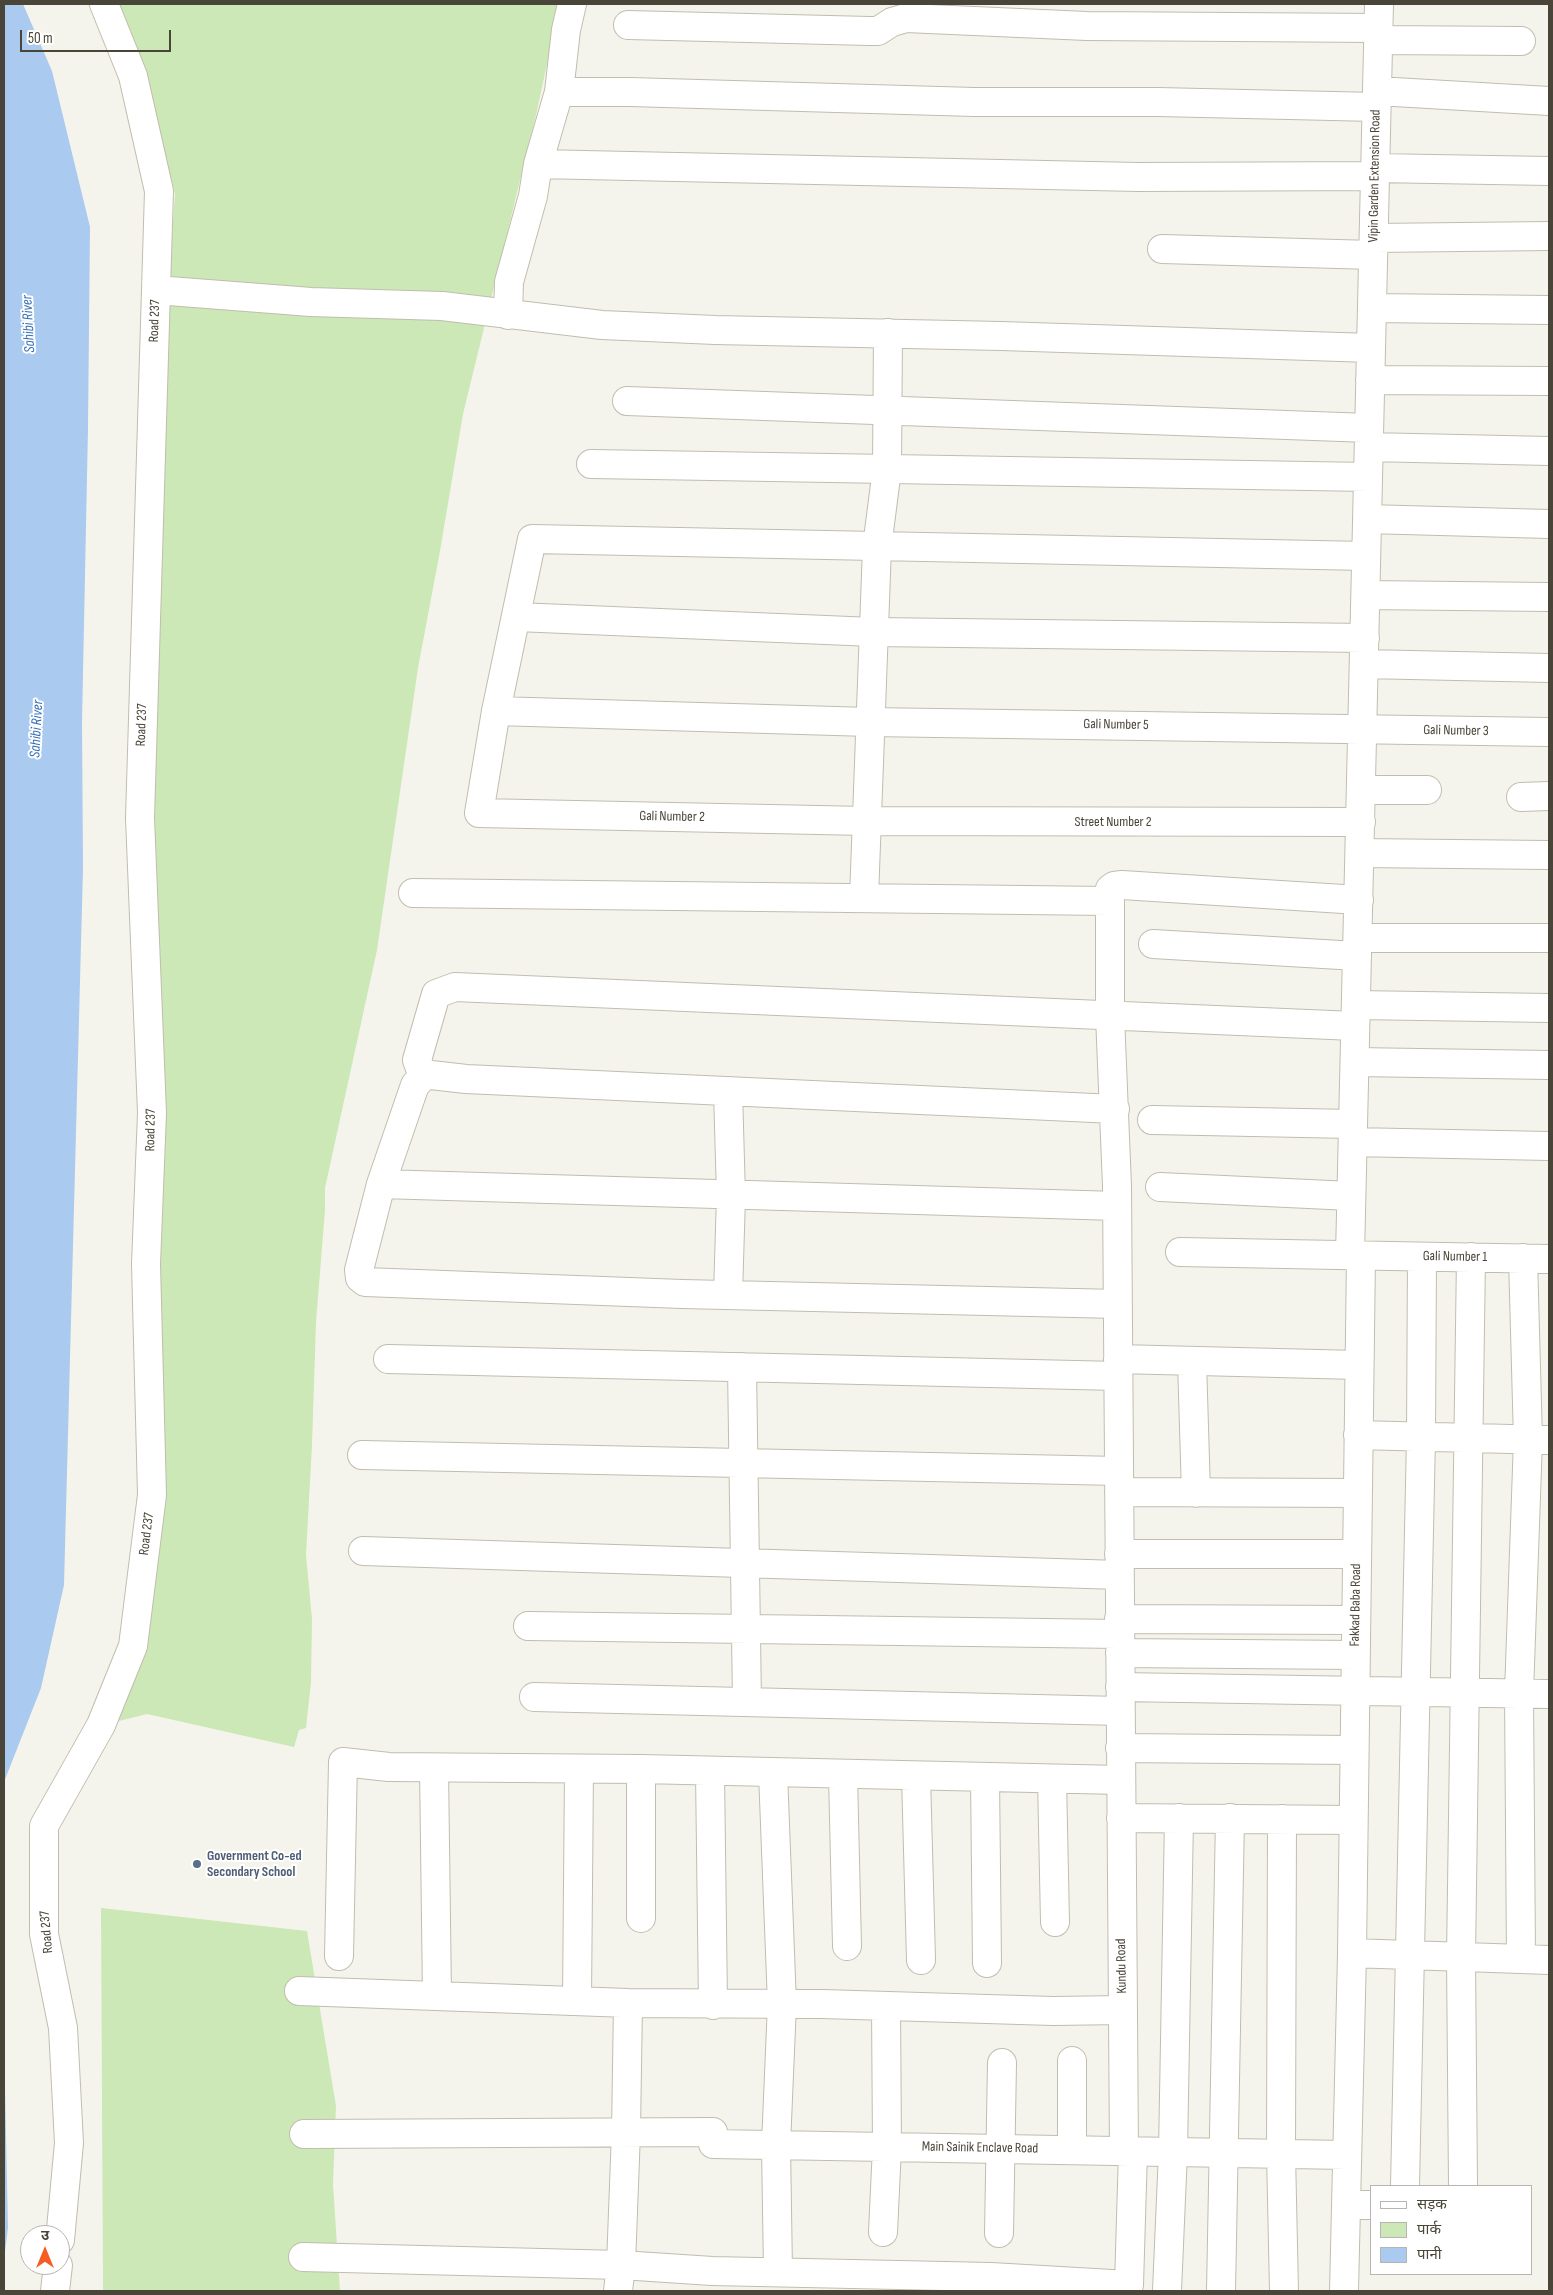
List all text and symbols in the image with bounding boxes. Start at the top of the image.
scale bar [22,20,174,52]
text: 50 m [28,29,53,48]
street label: Vipin Garden Extension Road [1365,109,1385,243]
water label: Sahibi River [19,295,39,353]
street label: Road 237 [146,299,164,343]
water label: Sahibi River [27,700,47,758]
street label: Road 237 [133,703,151,747]
street label: Gali Number 5 [1083,716,1149,734]
street label: Gali Number 3 [1423,722,1489,740]
street label: Gali Number 2 [639,808,705,826]
street label: Street Number 2 [1074,814,1152,830]
street label: Road 237 [142,1108,160,1152]
street label: Gali Number 1 [1423,1248,1487,1266]
street label: Road 237 [136,1512,158,1556]
street label: Fakkad Baba Road [1347,1563,1365,1647]
place label: Government Co-ed Secondary School [207,1848,302,1880]
marker: Government Co-ed Secondary School [191,1858,203,1870]
street label: Road 237 [37,1910,57,1954]
street label: Kundu Road [1113,1938,1131,1994]
street label: Main Sainik Enclave Road [922,2139,1038,2157]
legend [1370,2185,1533,2275]
text: सड़क [1417,2195,1447,2214]
text: पार्क [1417,2220,1441,2239]
north arrow [20,2225,70,2275]
text: उ [41,2227,49,2244]
text: पानी [1417,2245,1442,2264]

